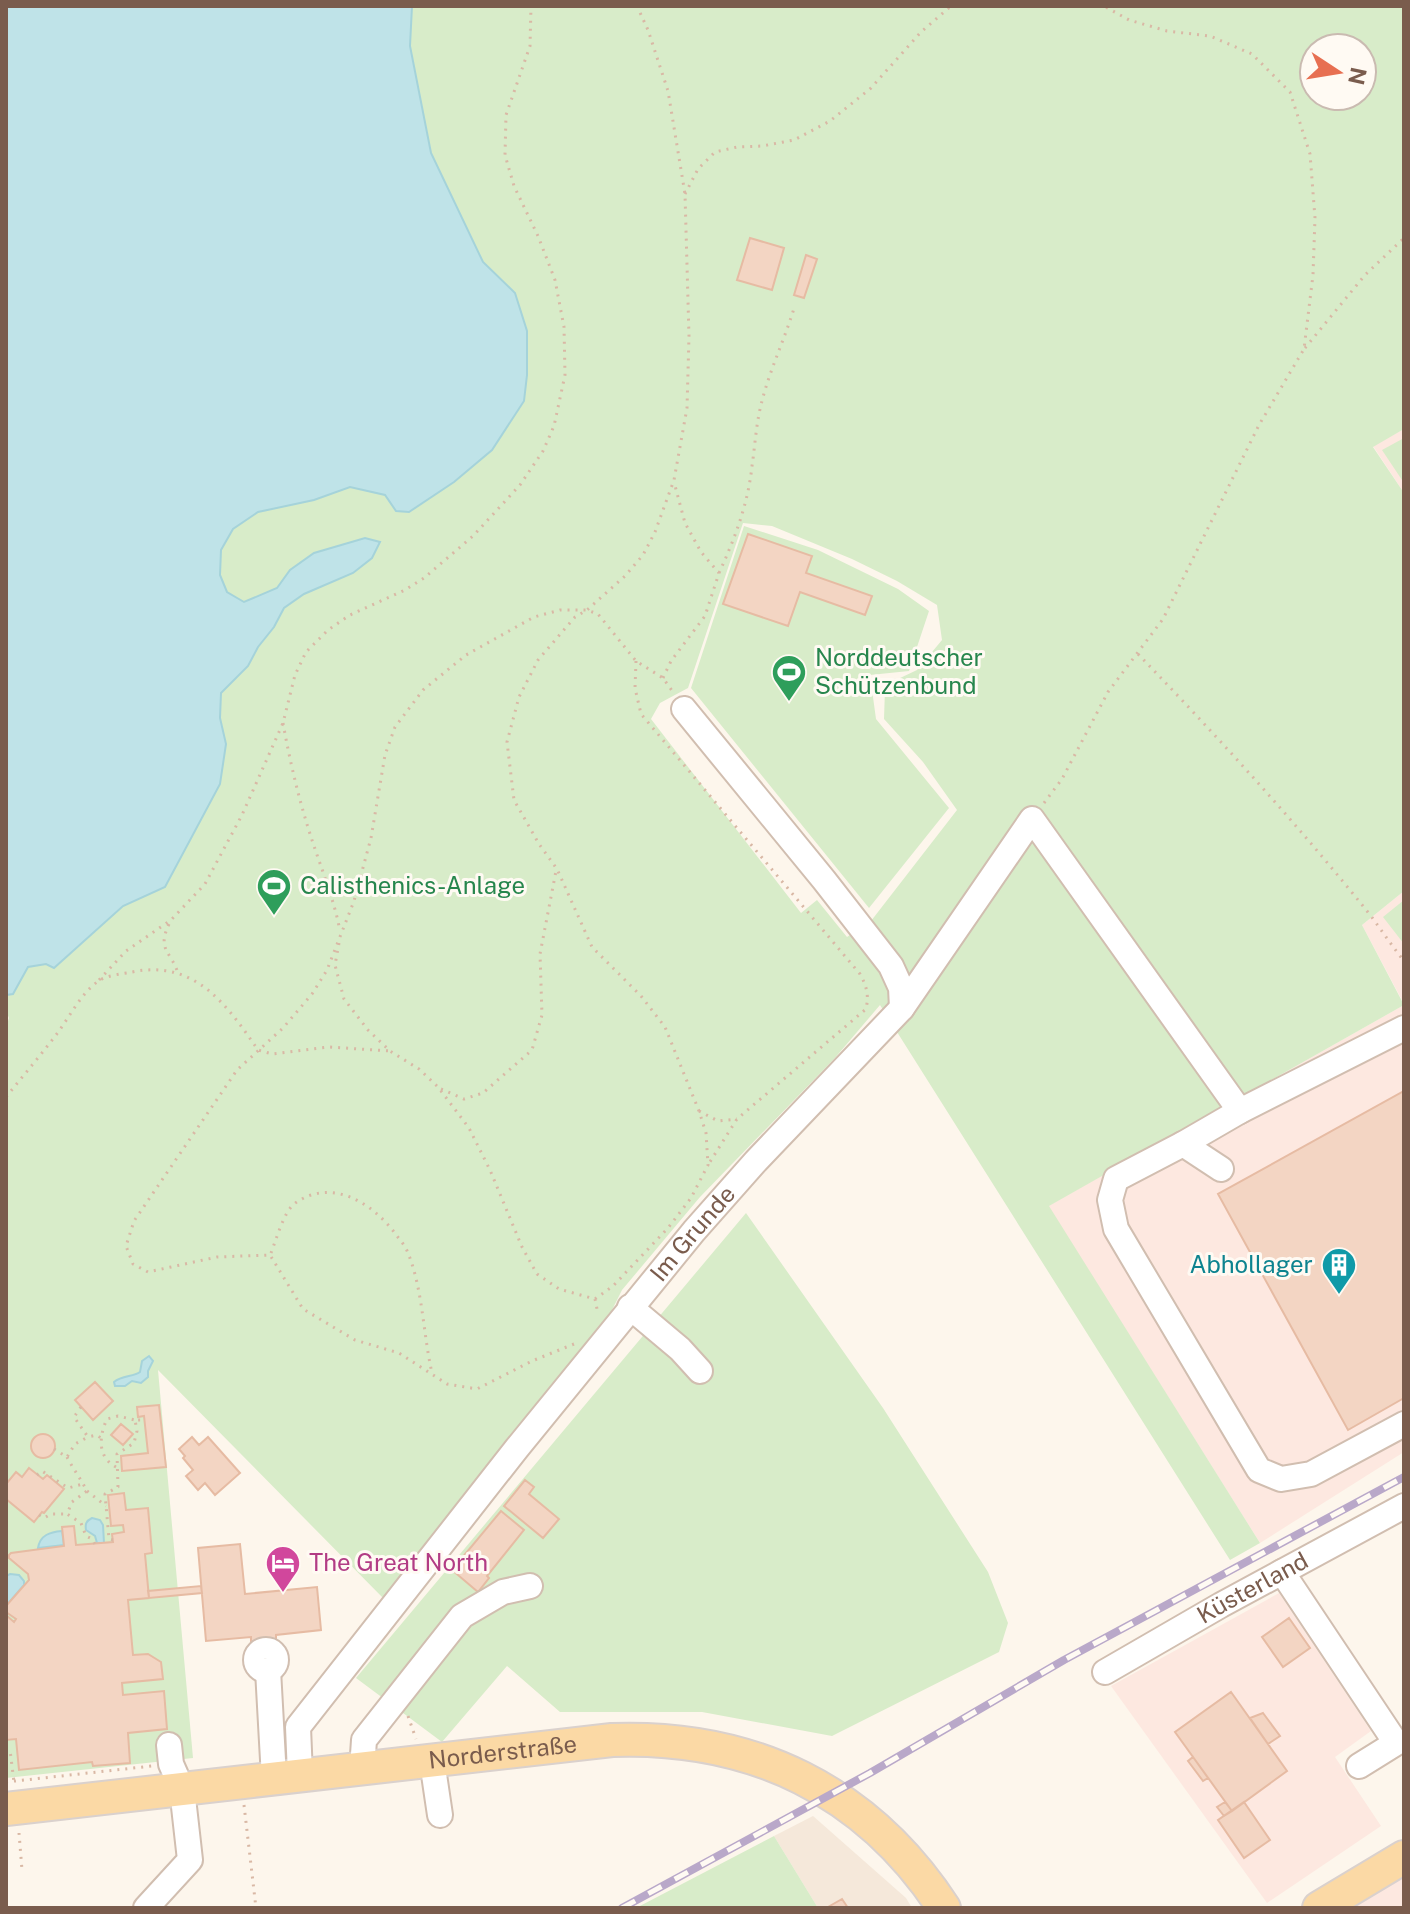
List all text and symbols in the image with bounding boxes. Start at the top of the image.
north arrow [1298,32,1378,112]
text: N [1343,65,1372,87]
place label: Norddeutscher Schützenbund [815,643,983,699]
sports icon: Norddeutscher Schützenbund [770,653,808,703]
sports icon: Calisthenics-Anlage [255,867,293,917]
place label: Calisthenics-Anlage [300,871,525,899]
street label: Im Grunde [644,1180,740,1286]
building icon: Abhollager [1320,1246,1358,1296]
place label: Abhollager [1189,1250,1313,1278]
hotel icon: The Great North [264,1544,302,1594]
street label: Küsterland [1192,1546,1313,1629]
place label: The Great North [309,1548,488,1576]
street label: Norderstraße [427,1729,578,1774]

